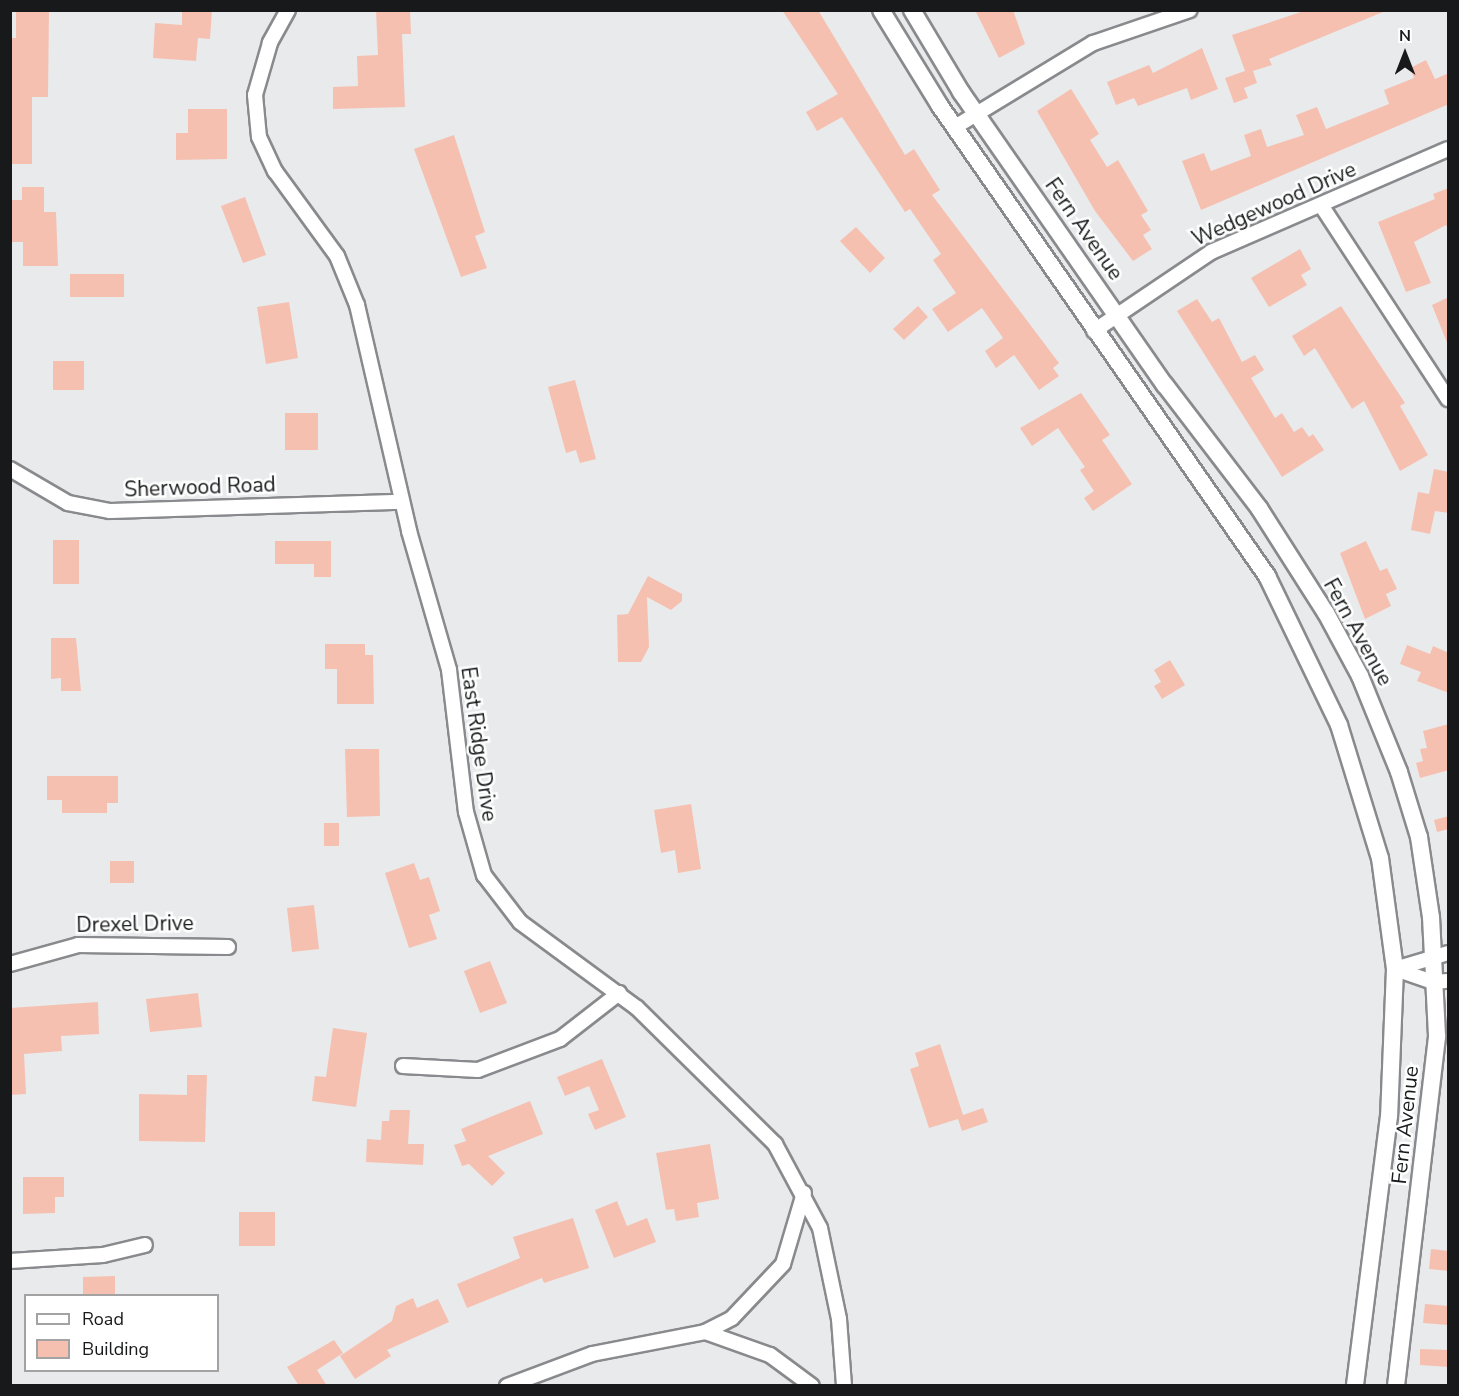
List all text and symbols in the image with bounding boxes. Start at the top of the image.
north arrow [1375,24,1435,84]
text: N [1399,25,1411,47]
street label: Wedgewood Drive [1188,157,1360,251]
street label: Fern Avenue [1040,173,1128,285]
street label: Sherwood Road [124,472,276,502]
street label: Fern Avenue [1318,574,1398,690]
street label: East Ridge Drive [456,665,502,823]
street label: Drexel Drive [76,910,194,938]
street label: Fern Avenue [1386,1065,1424,1185]
legend [24,1294,219,1372]
text: Road [82,1307,124,1331]
text: Building [82,1337,149,1361]

